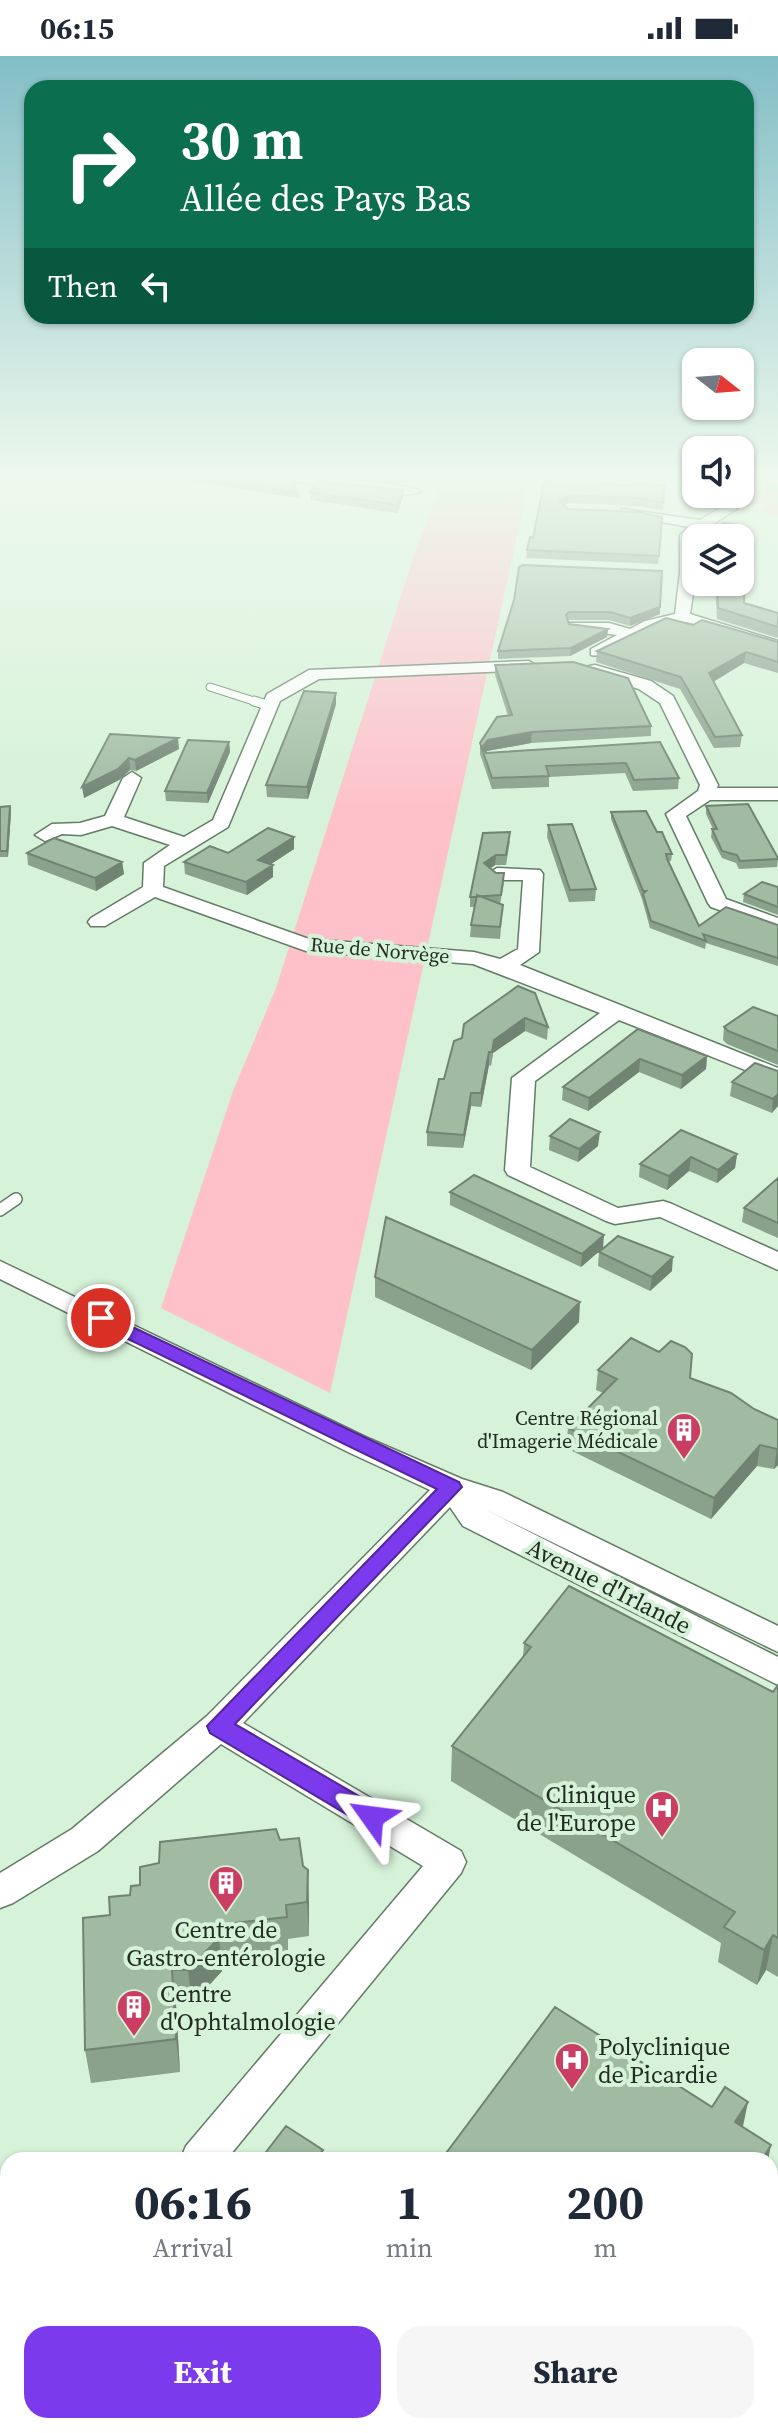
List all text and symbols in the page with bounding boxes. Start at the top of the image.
text: 06:15 [40,8,114,49]
text: 30 m [180,101,303,178]
icon: right [48,112,152,216]
text: Allée des Pays Bas [180,174,471,223]
icon: left [134,264,178,308]
text: Then [48,266,118,307]
north arrow [682,348,754,420]
map controls [682,348,754,596]
button: sound [682,436,754,508]
button: layers [682,524,754,596]
street label: Rue de Norvège [309,930,451,970]
pin [67,1284,135,1352]
icon: arrive [79,1296,123,1340]
place label: Centre Régional d'Imagerie Médicale [477,1404,658,1455]
building icon: Centre Régional d'Imagerie Médicale [665,1411,703,1461]
street label: Avenue d'Irlande [521,1530,697,1642]
position arrow [330,1775,414,1859]
place label: Clinique de l'Europe [516,1778,636,1839]
hospital icon: Clinique de l'Europe [643,1789,681,1839]
building icon: Centre de Gastro-entérologie [207,1864,245,1914]
place label: Centre de Gastro-entérologie [126,1913,326,1974]
place label: Centre d'Ophtalmologie [160,1977,336,2038]
building icon: Centre d'Ophtalmologie [115,1988,153,2038]
place label: Polyclinique de Picardie [598,2030,730,2091]
hospital icon: Polyclinique de Picardie [553,2041,591,2091]
text: 06:16 [134,2169,252,2235]
text: 1 [396,2169,422,2235]
text: 200 [566,2169,644,2235]
text: Arrival [153,2230,233,2266]
text: min [386,2230,433,2266]
text: m [594,2230,617,2266]
button: Exit [24,2326,381,2418]
button: Share [397,2326,754,2418]

